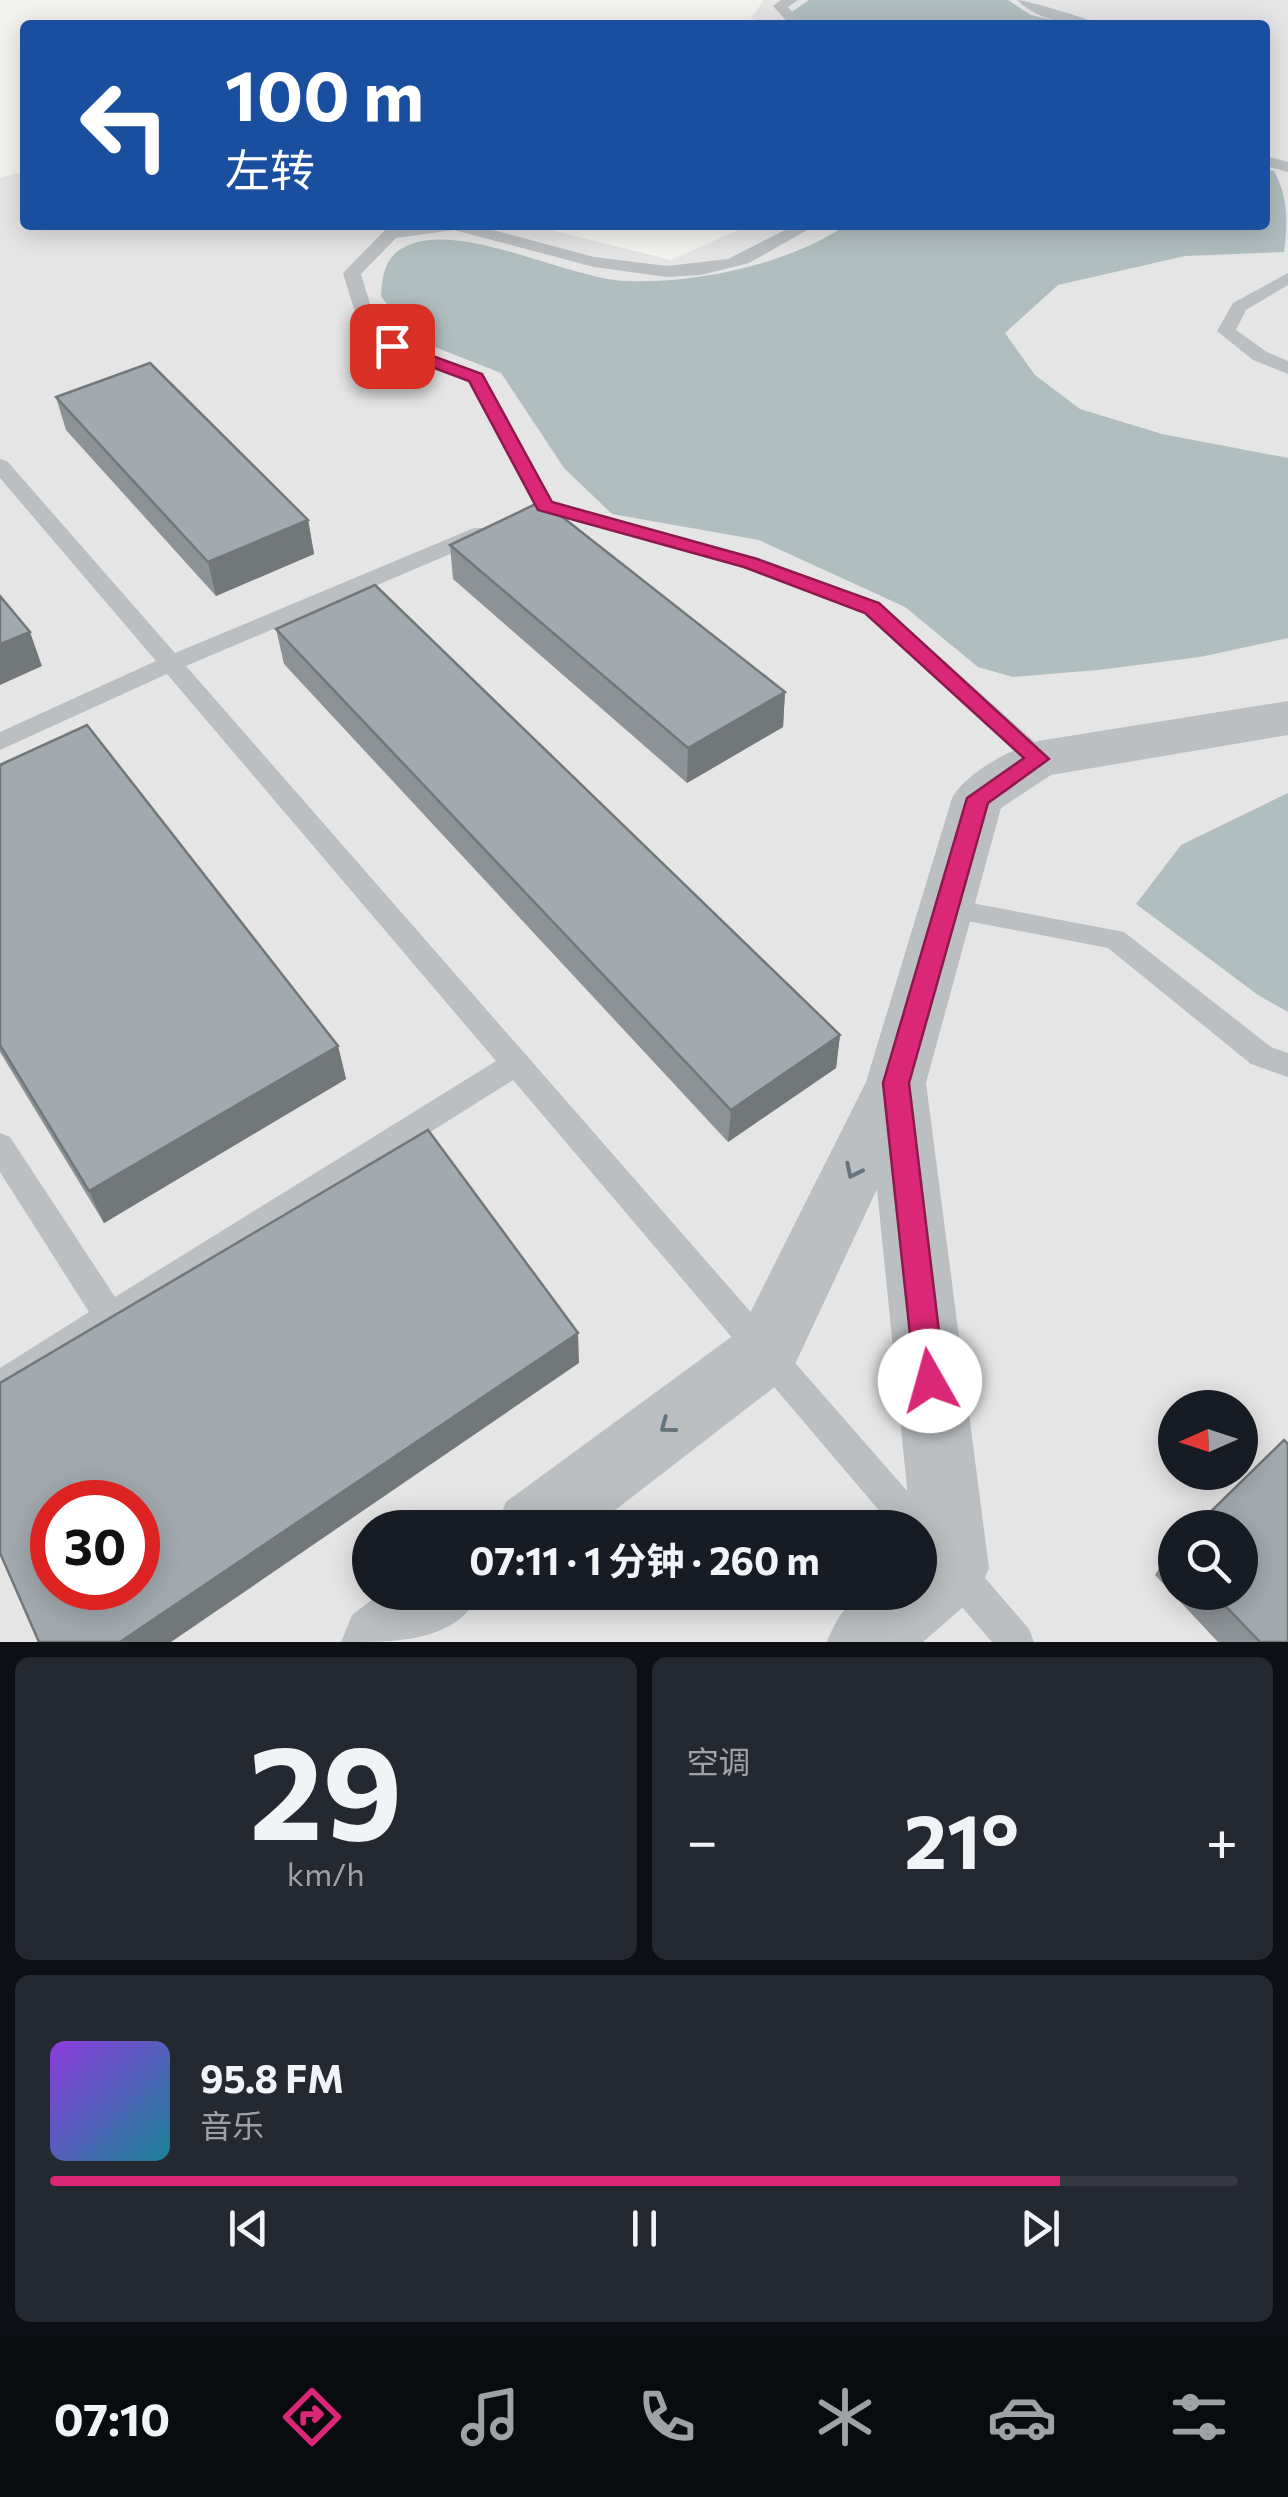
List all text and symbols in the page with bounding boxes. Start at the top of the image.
text: 100 m [225,50,424,135]
icon: left [60,60,190,190]
text: 左转 [225,141,315,196]
pin [350,304,435,389]
icon: arrive [365,319,420,374]
one-way arrow [846,1160,866,1178]
position arrow [878,1329,982,1433]
north arrow [1158,1390,1258,1490]
map controls [1158,1390,1258,1610]
one-way arrow [660,1415,678,1432]
speed limit sign: 30 [30,1480,160,1610]
button: search [1158,1510,1258,1610]
text: 07:11 · 1 分钟 · 260 m [469,1536,820,1583]
text: 29 [249,1708,402,1867]
text: 空调 [687,1741,751,1781]
text: 21° [904,1793,1019,1884]
text: − [687,1805,718,1872]
text: + [1206,1805,1238,1872]
text: km/h [287,1853,365,1893]
text: 95.8 FM [200,2054,344,2101]
text: 音乐 [200,2105,264,2145]
icon: previous [221,2201,276,2256]
icon: pause [617,2201,672,2256]
icon: next [1013,2201,1068,2256]
icon: directions [277,2382,347,2452]
icon: music [455,2382,525,2452]
icon: phone [632,2382,702,2452]
icon: climate [810,2382,880,2452]
icon: car [987,2382,1057,2452]
icon: filters [1164,2382,1234,2452]
text: 07:10 [54,2390,170,2445]

